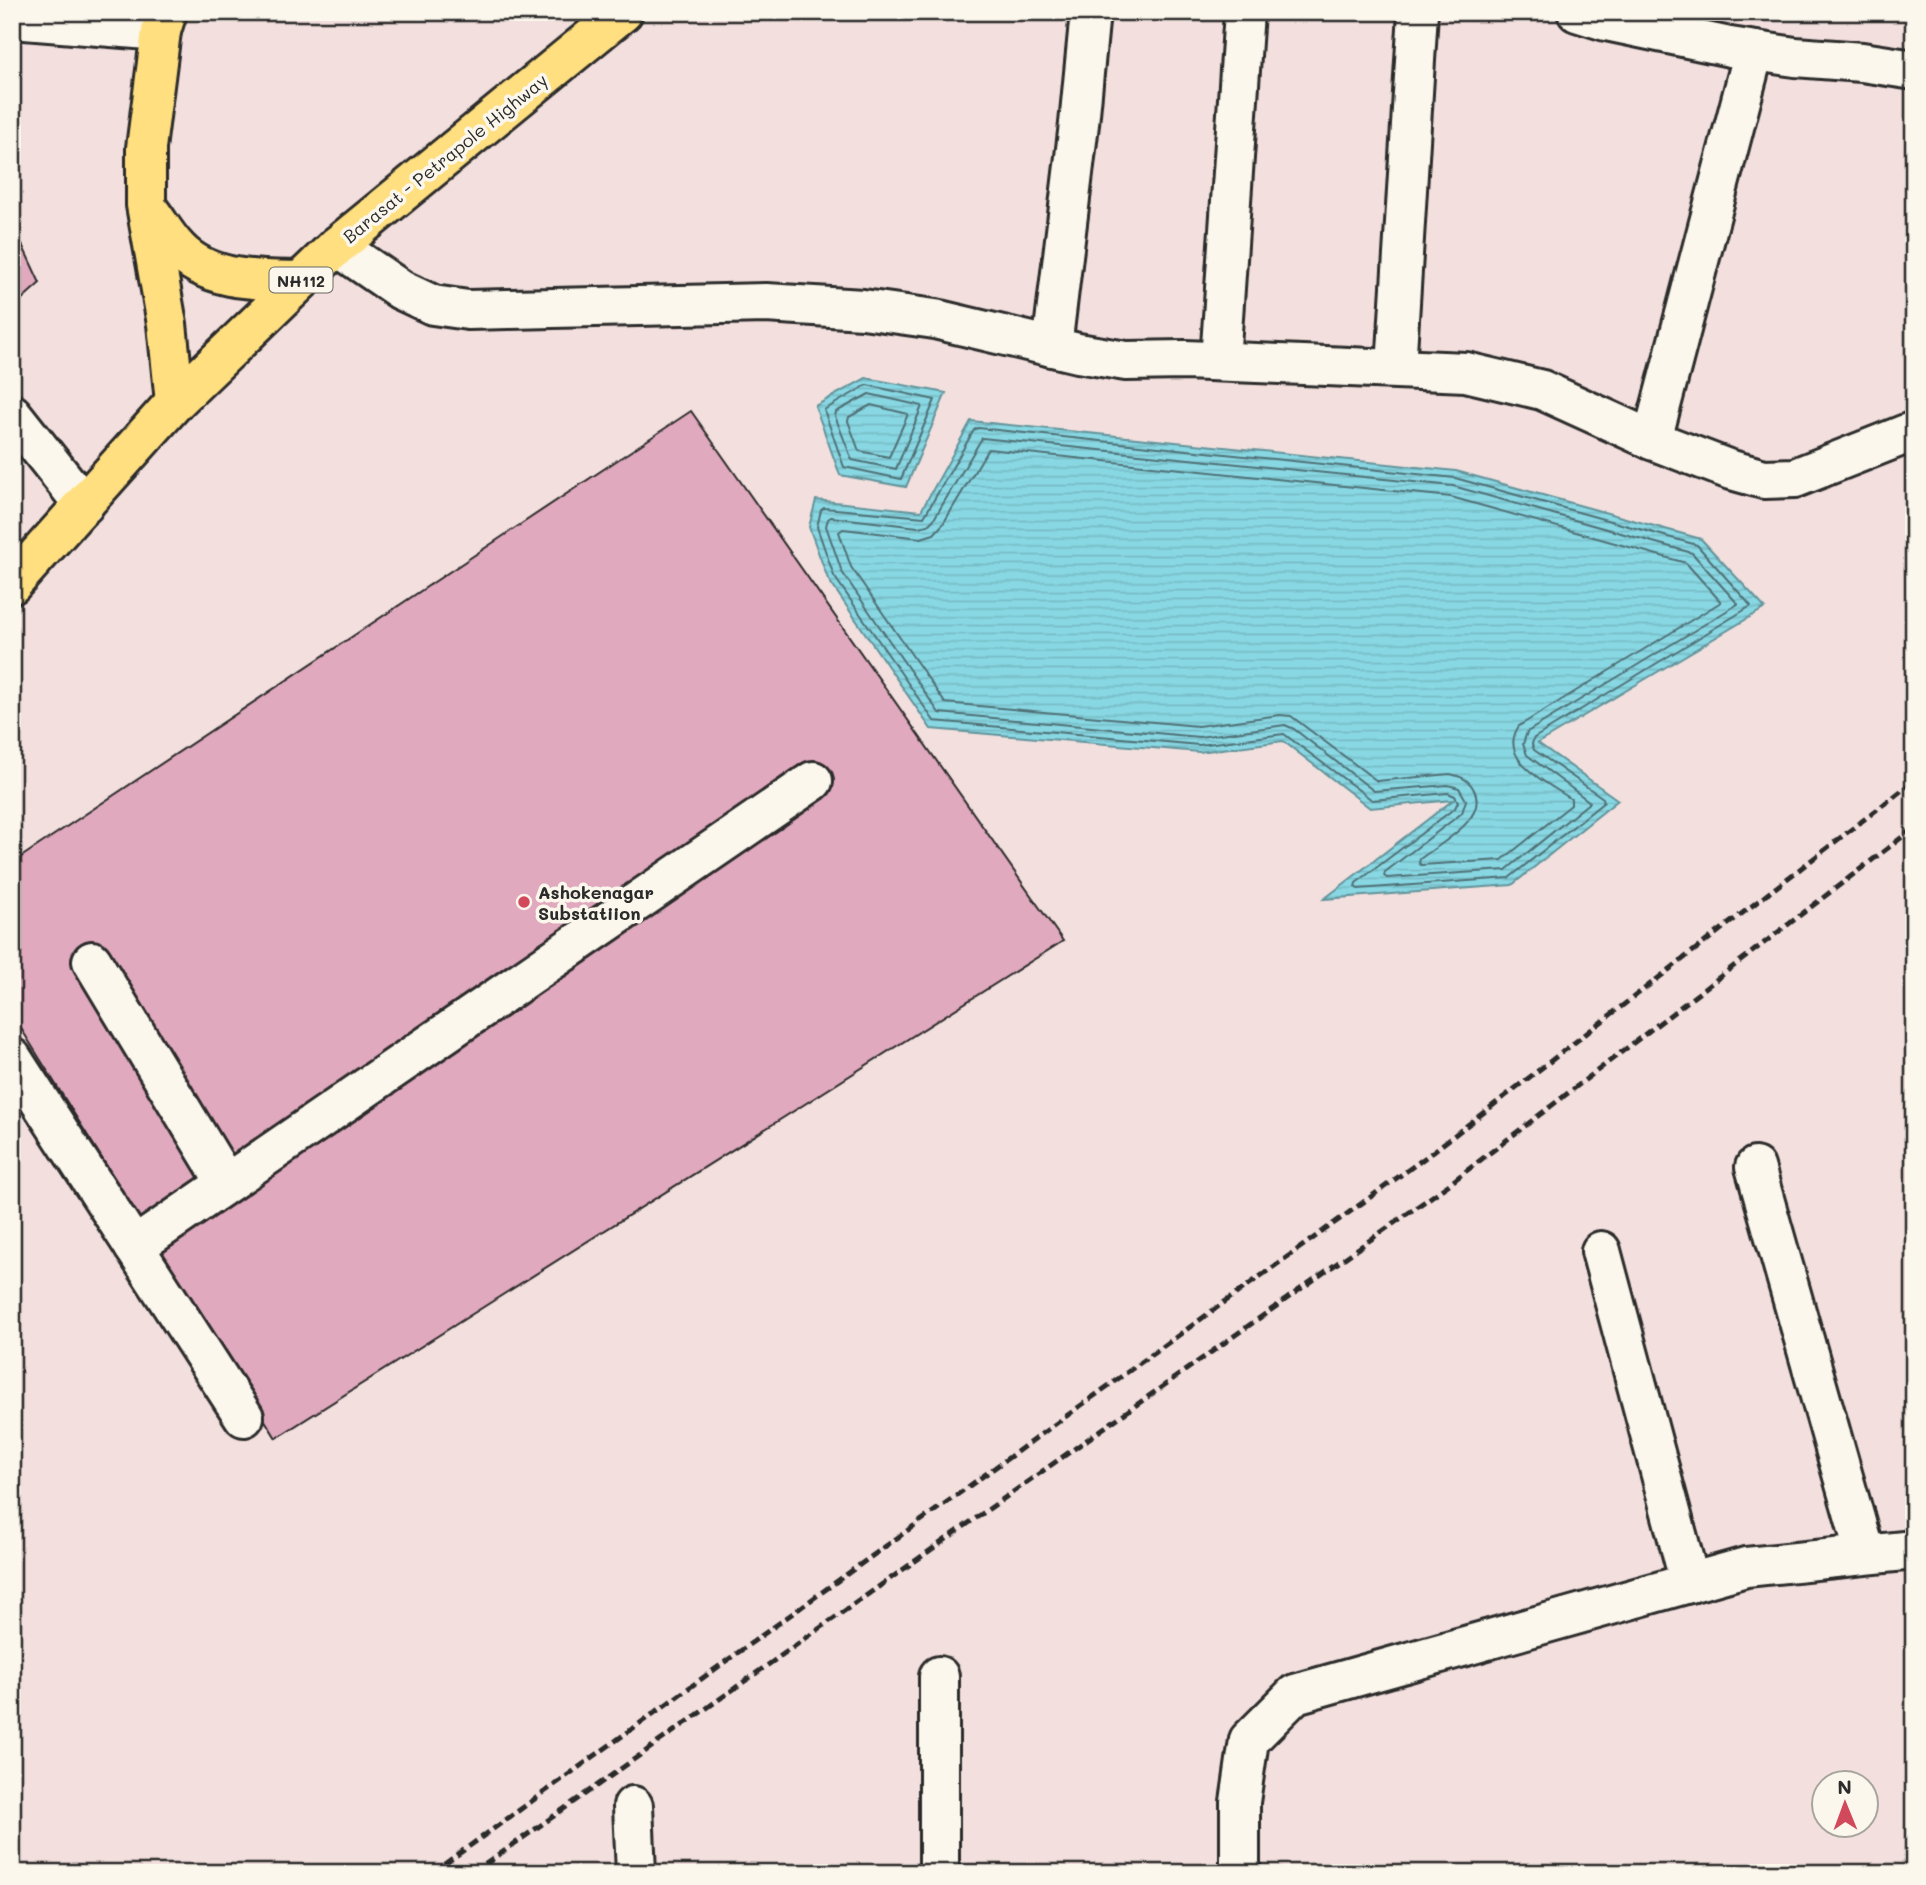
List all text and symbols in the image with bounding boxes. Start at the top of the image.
street label: Barasat - Petrapole Highway [338,68,552,248]
road number: NH112 [270,268,332,292]
place label: Ashokenagar Substatiion [538,880,654,925]
marker: Ashokenagar Substatiion [516,894,532,910]
north arrow [1811,1770,1881,1840]
text: N [1837,1774,1852,1799]

